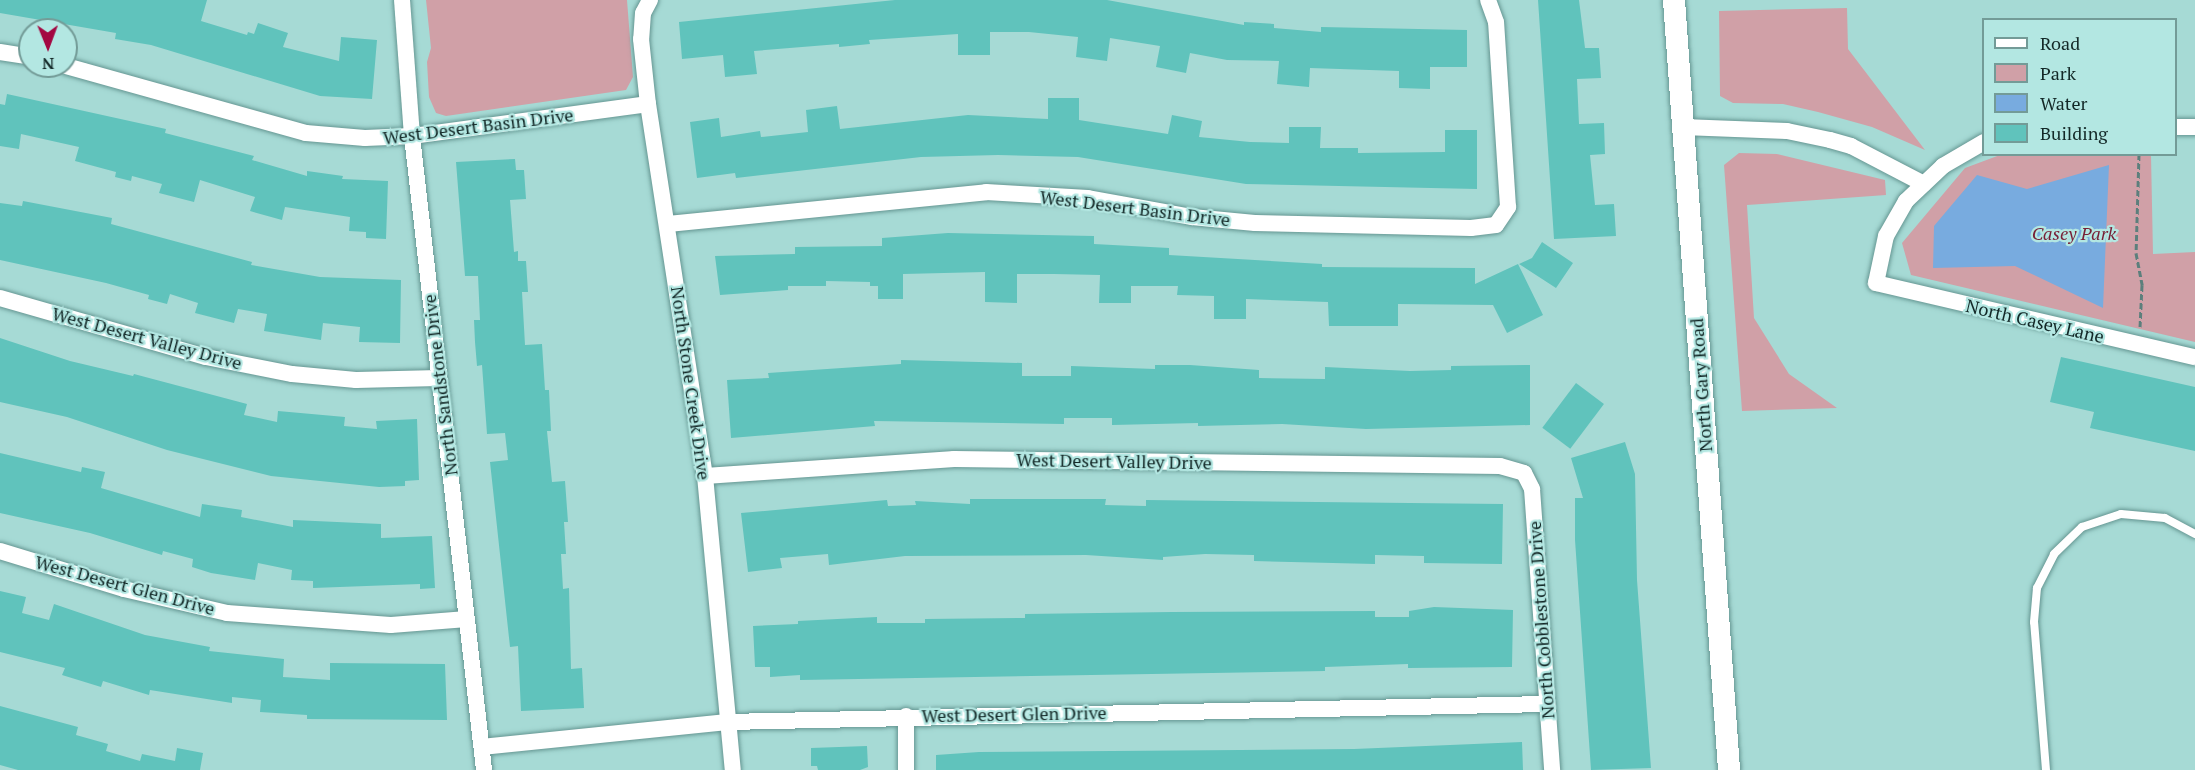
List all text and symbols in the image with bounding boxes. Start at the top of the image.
north arrow [18,18,78,78]
legend [1982,18,2177,156]
text: Road [2040,31,2080,55]
text: N [42,53,55,75]
text: Park [2040,61,2076,85]
text: Water [2040,91,2087,115]
street label: West Desert Basin Drive [382,104,574,148]
text: Building [2040,121,2108,145]
street label: West Desert Basin Drive [1039,186,1231,230]
park label: Casey Park [2032,222,2116,244]
street label: North Stone Creek Drive [667,285,715,481]
street label: North Sandstone Drive [418,293,462,477]
street label: North Casey Lane [1964,295,2106,347]
street label: West Desert Valley Drive [50,302,244,374]
street label: North Gary Road [1686,317,1716,453]
street label: West Desert Valley Drive [1016,448,1212,474]
street label: North Cobblestone Drive [1523,520,1559,720]
street label: West Desert Glen Drive [33,551,217,619]
street label: West Desert Glen Drive [921,702,1107,726]

